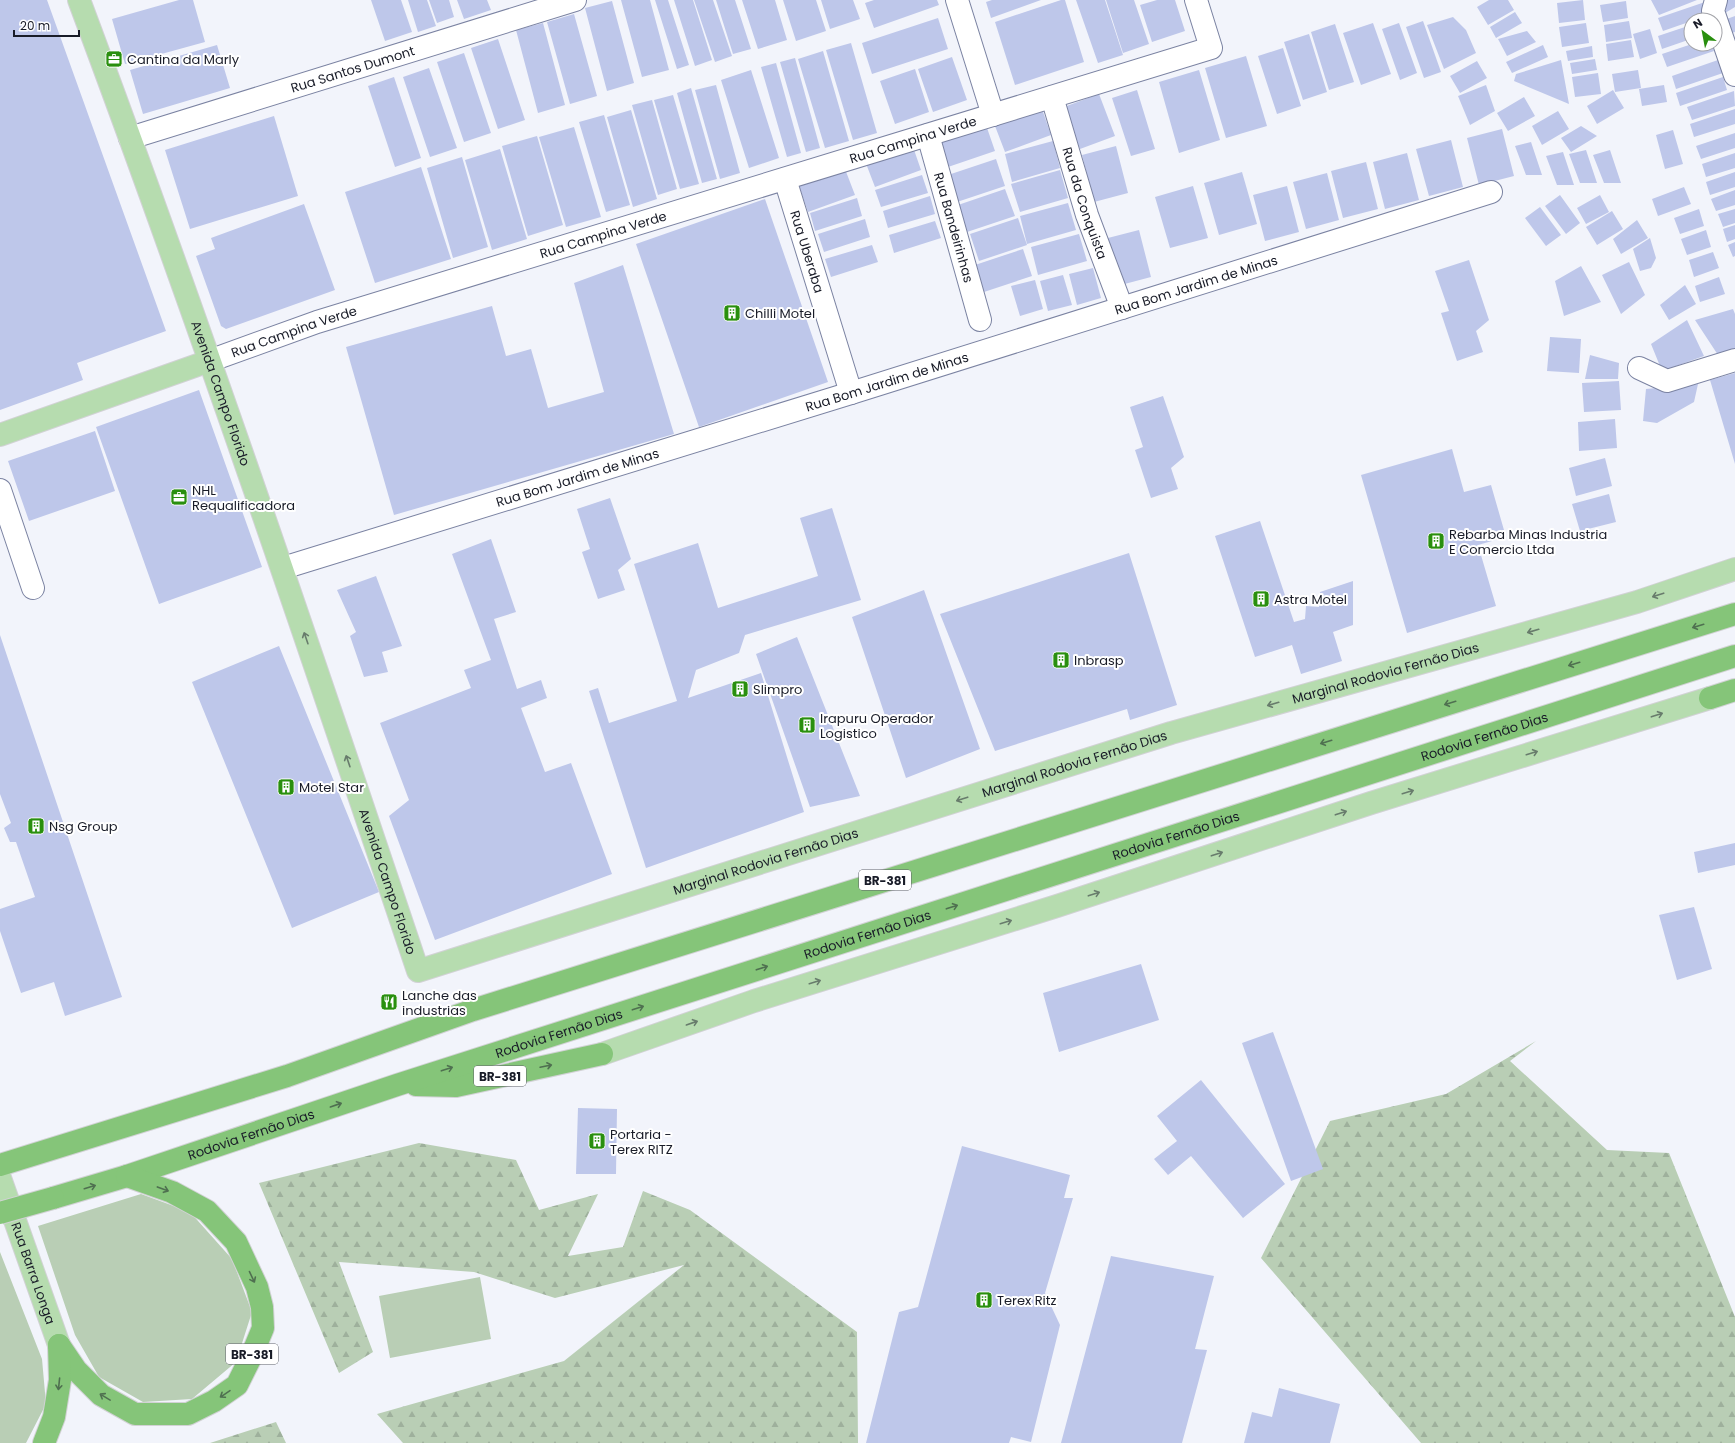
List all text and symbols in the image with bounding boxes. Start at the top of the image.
scale bar [14,12,79,38]
north arrow [1683,12,1723,52]
text: N [1690,15,1705,32]
text: 20 m [20,17,50,34]
street label: Rua Santos Dumont [288,41,417,97]
office icon: Cantina da Marly [104,49,124,69]
place label: Cantina da Marly [127,50,240,69]
street label: Rua Campina Verde [847,111,979,168]
street label: Rua da Conquista [1058,145,1112,262]
street label: Rua Bandeirinhas [929,170,979,285]
street label: Rua Campina Verde [537,206,669,263]
street label: Rua Uberaba [786,208,829,295]
street label: Rua Bom Jardim de Minas [1112,250,1280,319]
street label: Rua Campina Verde [228,301,359,362]
building icon: Chilli Motel [722,303,742,323]
place label: Chilli Motel [745,304,815,323]
street label: Avenida Campo Florido [187,318,255,468]
street label: Rua Bom Jardim de Minas [803,347,971,416]
street label: Rua Bom Jardim de Minas [493,443,661,511]
place label: NHL Requalificadora [192,481,295,515]
office icon: NHL Requalificadora [169,487,189,507]
place label: Rebarba Minas Industria E Comercio Ltda [1449,525,1607,559]
building icon: Rebarba Minas Industria E Comercio Ltda [1426,531,1446,551]
building icon: Astra Motel [1251,589,1271,609]
place label: Astra Motel [1274,590,1347,609]
one-way arrow [1652,592,1665,599]
one-way arrow [1692,622,1704,630]
one-way arrow [1527,628,1540,635]
one-way arrow [302,632,310,644]
street label: Marginal Rodovia Fernão Dias [1290,637,1481,708]
building icon: Inbrasp [1051,650,1071,670]
place label: Inbrasp [1074,651,1124,670]
one-way arrow [1567,661,1580,668]
building icon: SIimpro [730,679,750,699]
place label: SIimpro [753,680,802,699]
one-way arrow [1443,700,1456,707]
one-way arrow [1267,701,1280,708]
street label: Rodovia Fernão Dias [1418,707,1551,766]
place label: Irapuru Operador Logistico [820,709,933,743]
one-way arrow [1650,710,1662,718]
building icon: Irapuru Operador Logistico [797,715,817,735]
street label: Marginal Rodovia Fernão Dias [979,725,1170,802]
one-way arrow [1319,739,1332,746]
one-way arrow [1526,749,1539,756]
one-way arrow [343,756,351,768]
building icon: Motel Star [276,777,296,797]
place label: Motel Star [299,778,364,797]
one-way arrow [1402,788,1415,795]
one-way arrow [955,796,968,803]
street label: Avenida Campo Florido [355,806,421,957]
street label: Rodovia Fernão Dias [1110,806,1242,865]
one-way arrow [1334,809,1347,816]
building icon: Nsg Group [26,816,46,836]
place label: Nsg Group [49,817,118,836]
street label: Marginal Rodovia Fernão Dias [671,823,861,899]
one-way arrow [1211,849,1223,857]
road number: BR-381 [859,870,911,890]
one-way arrow [1087,890,1100,897]
one-way arrow [945,903,958,910]
street label: Rodovia Fernão Dias [801,905,934,963]
one-way arrow [999,918,1012,925]
one-way arrow [755,964,768,971]
one-way arrow [808,978,821,985]
place label: Lanche das industrias [402,986,477,1020]
restaurant icon: Lanche das industrias [379,992,399,1012]
one-way arrow [631,1003,643,1011]
street label: Rodovia Fernão Dias [493,1004,625,1062]
one-way arrow [685,1018,697,1026]
one-way arrow [539,1062,552,1070]
one-way arrow [441,1065,454,1072]
road number: BR-381 [474,1066,526,1086]
one-way arrow [330,1101,342,1109]
street label: Rodovia Fernão Dias [185,1104,317,1164]
place label: Portaria - Terex RITZ [610,1125,673,1159]
building icon: Portaria - Terex RITZ [587,1131,607,1151]
one-way arrow [83,1183,96,1190]
one-way arrow [157,1186,170,1193]
street label: Rua Barra Longa [7,1220,60,1327]
one-way arrow [249,1271,256,1283]
building icon: Terex Ritz [974,1290,994,1310]
place label: Terex Ritz [997,1291,1057,1310]
road number: BR-381 [226,1344,278,1364]
one-way arrow [55,1377,63,1390]
one-way arrow [219,1390,231,1398]
one-way arrow [99,1393,111,1401]

